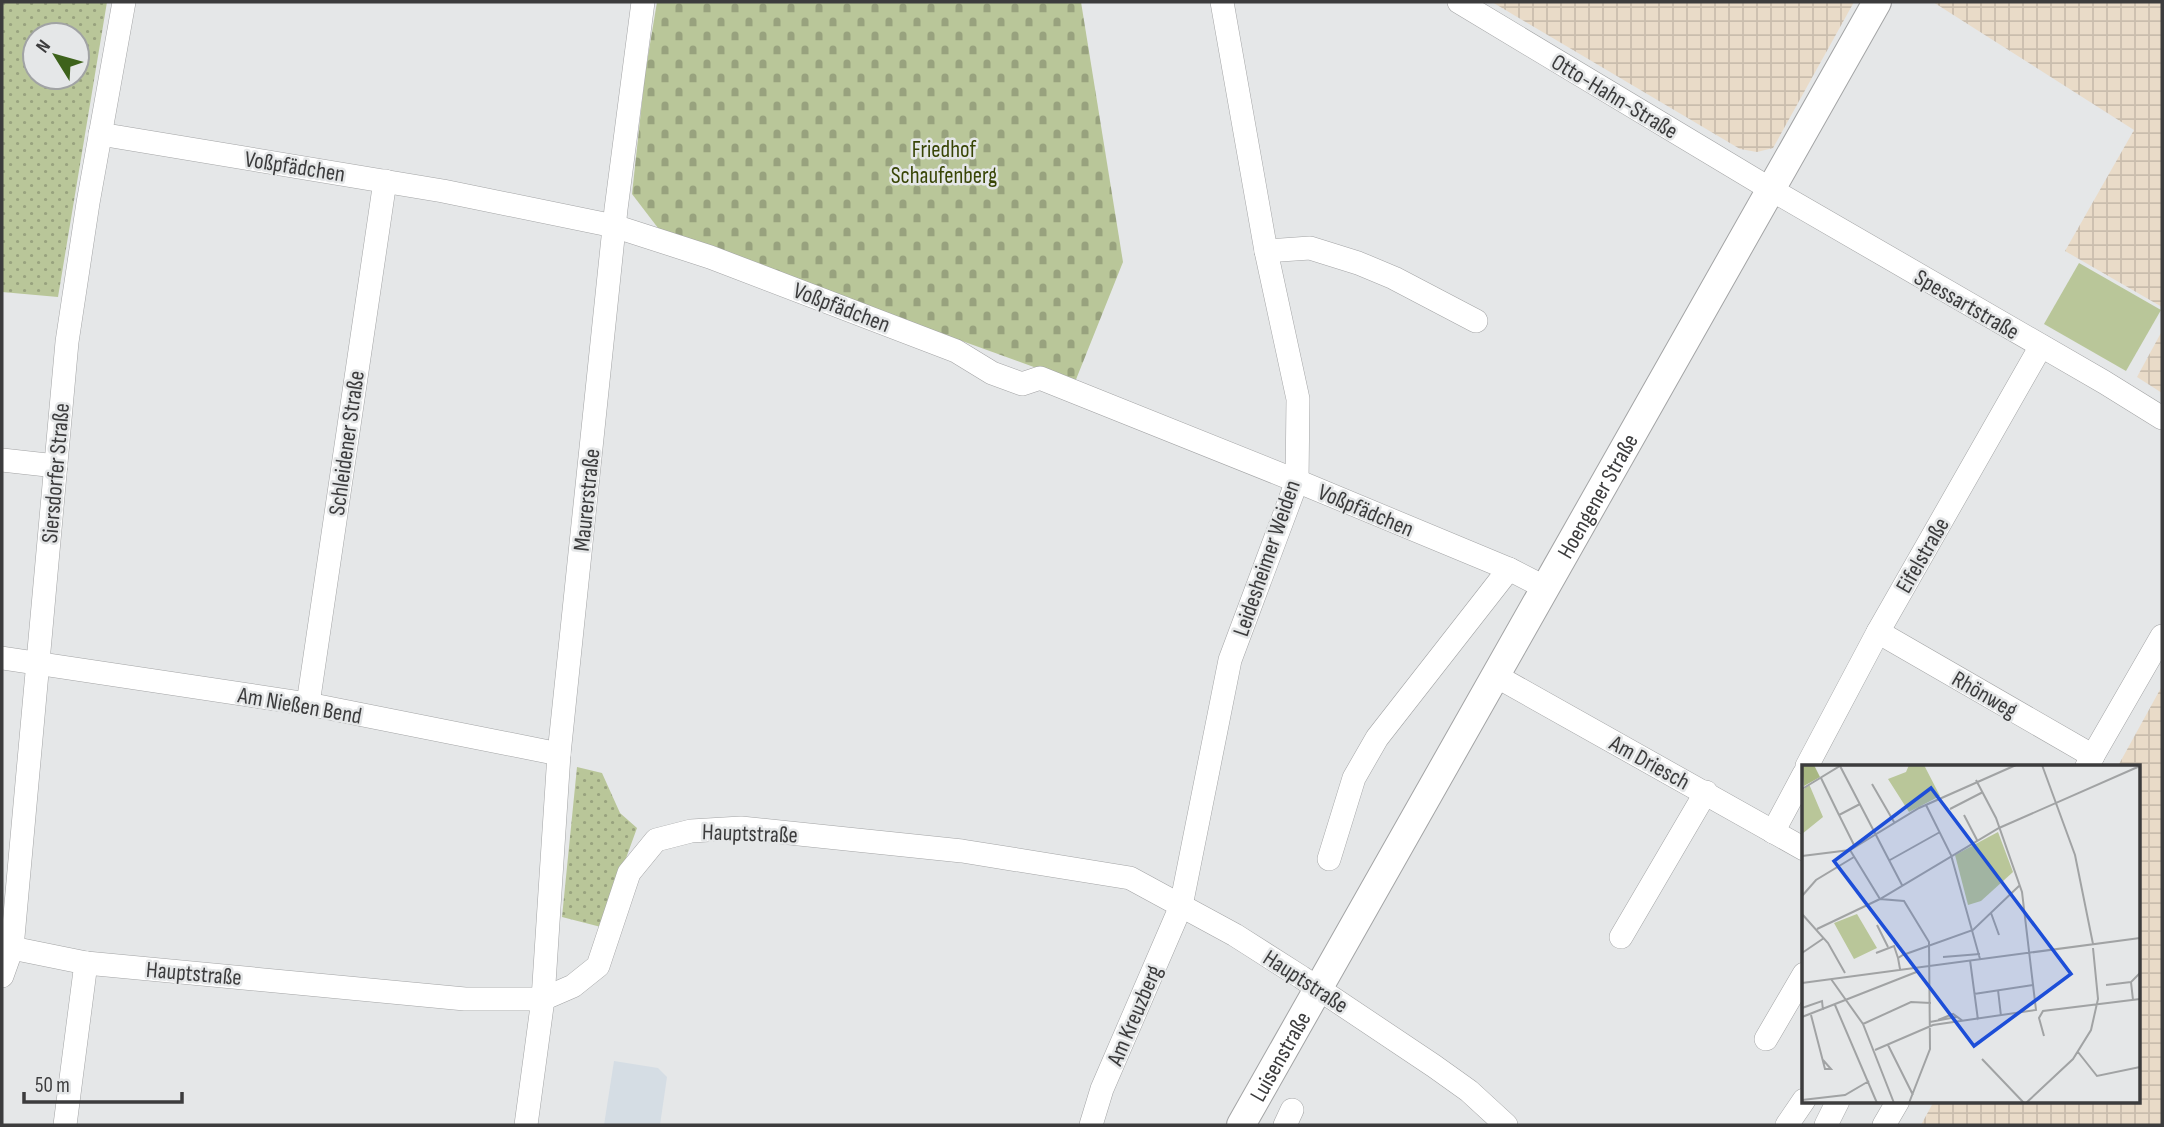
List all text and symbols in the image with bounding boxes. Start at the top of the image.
north arrow [21,21,91,91]
text: N [31,36,56,58]
street label: Otto-Hahn-Straße [1546,48,1683,146]
park label: Friedhof Schaufenberg [891,136,997,190]
street label: Voßpfädchen [243,145,347,189]
street label: Spessartstraße [1909,264,2024,346]
street label: Voßpfädchen [789,277,894,339]
street label: Schleidener Straße [323,369,371,517]
street label: Siersdorfer Straße [36,402,76,544]
street label: Hoengener Straße [1552,429,1645,564]
street label: Maurerstraße [568,447,606,553]
street label: Leidesheimer Weiden [1227,477,1307,640]
street label: Voßpfädchen [1314,478,1418,544]
street label: Eifelstraße [1890,513,1956,598]
street label: Rhönweg [1947,665,2022,725]
street label: Am Nießen Bend [235,681,364,731]
street label: Am Driesch [1604,729,1695,796]
inset map [1802,765,2140,1102]
street label: Hauptstraße [702,818,798,850]
street label: Hauptstraße [1258,944,1353,1020]
street label: Hauptstraße [145,956,243,992]
street label: Am Kreuzberg [1101,961,1169,1071]
street label: Luisenstraße [1244,1007,1317,1107]
scale bar [24,1060,182,1104]
text: 50 m [35,1073,70,1098]

